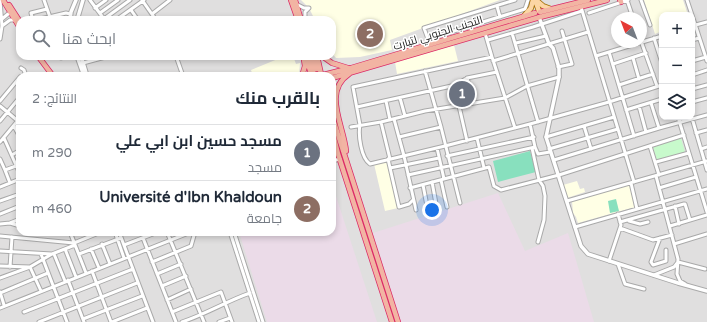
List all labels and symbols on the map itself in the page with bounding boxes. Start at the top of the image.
north arrow [611,12,647,48]
street label: التجنب الجنوبي لتيارت [392,13,485,55]
pin: 2 [357,19,383,49]
pin: 1 [449,79,475,109]
your location [422,200,442,220]

